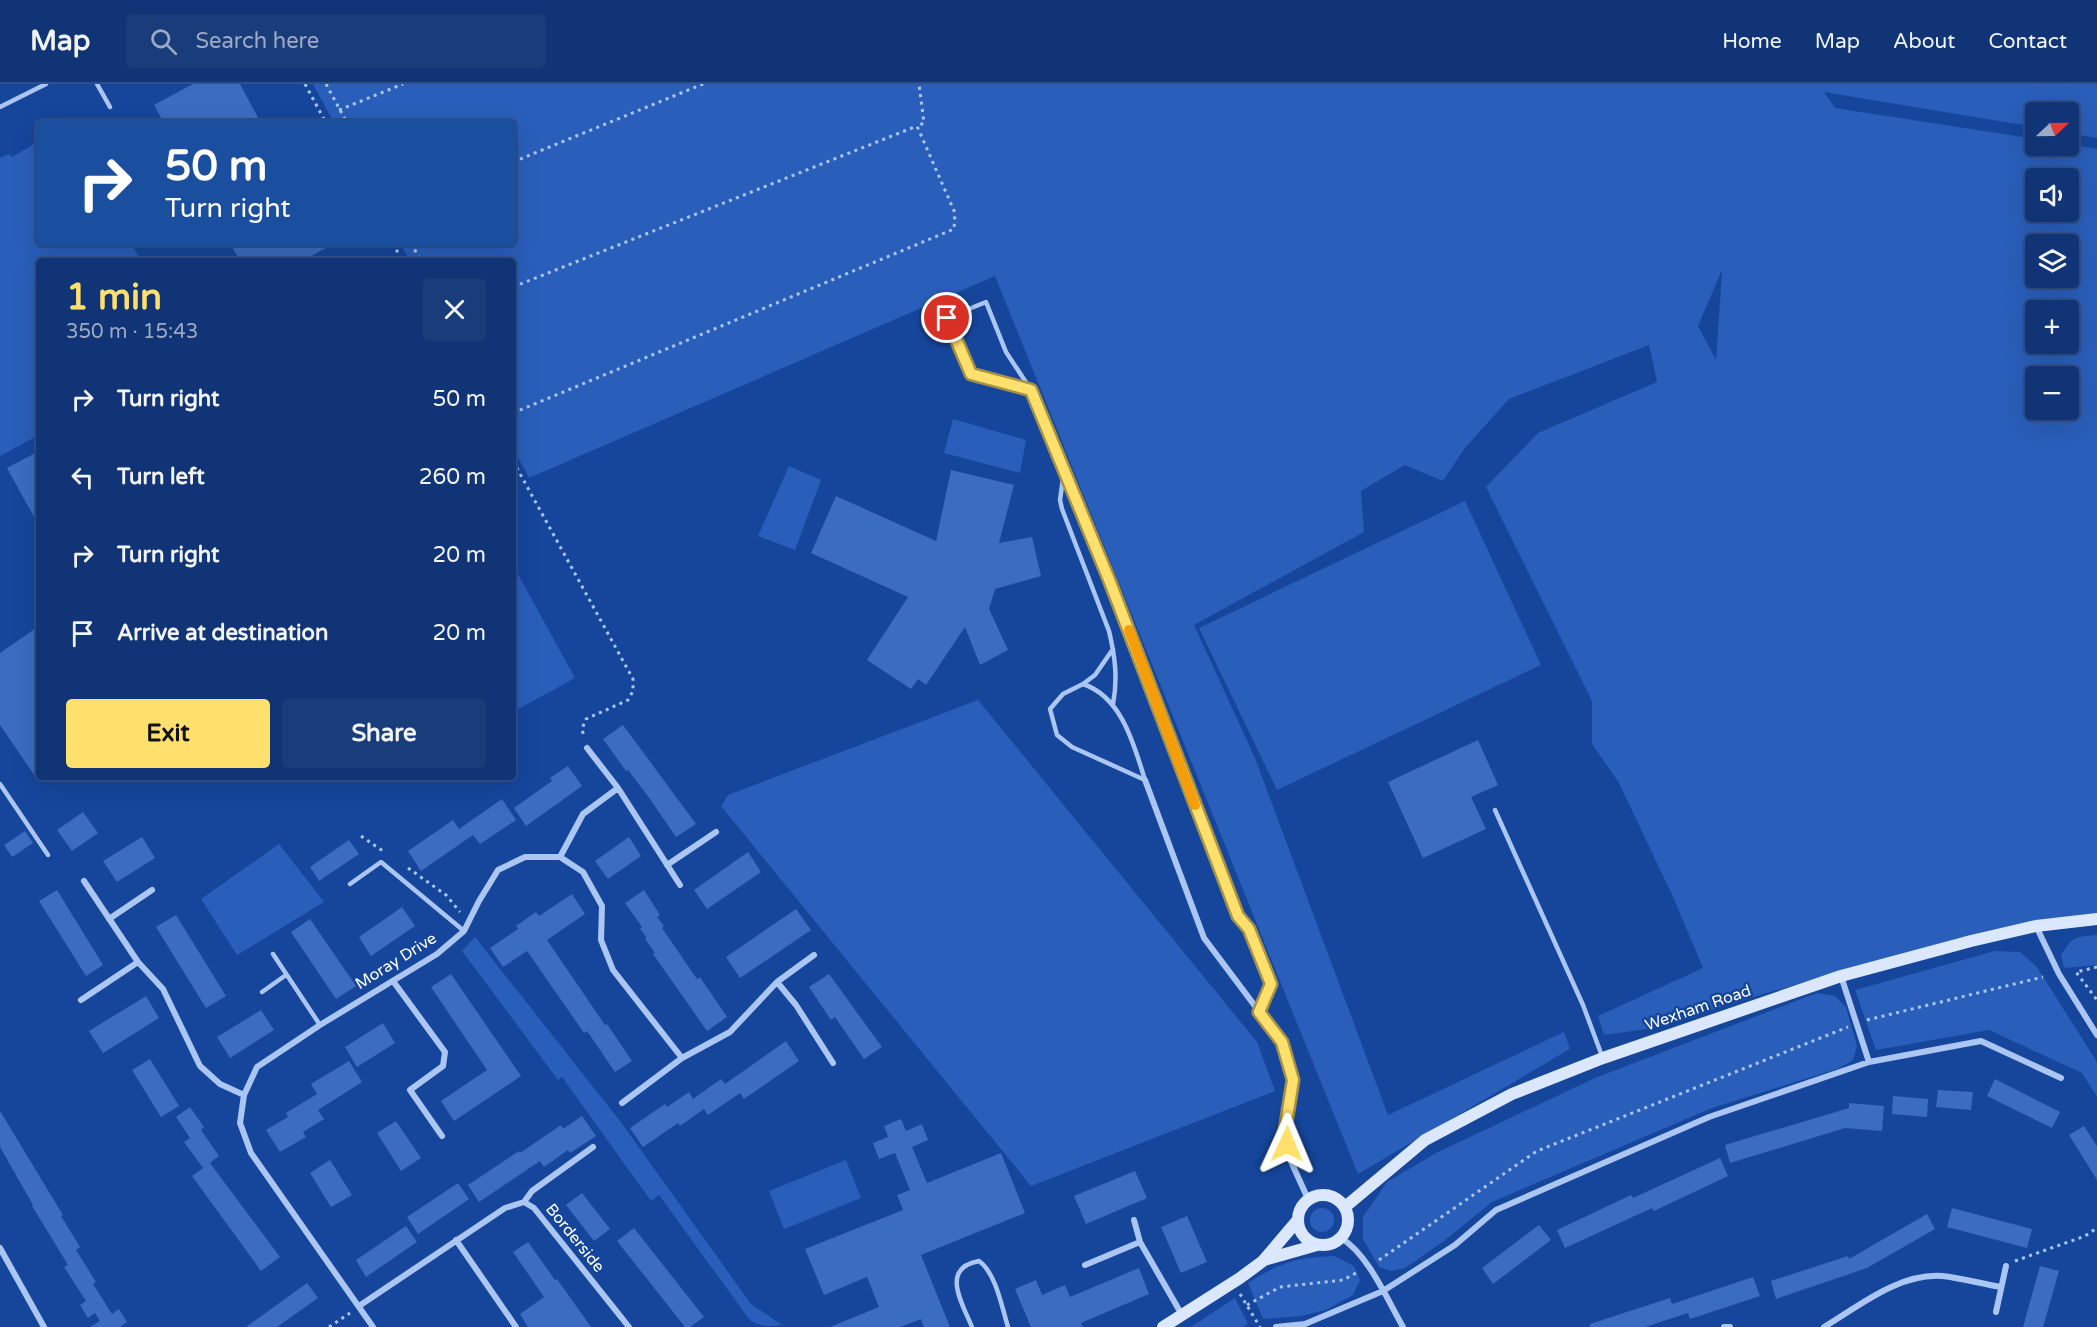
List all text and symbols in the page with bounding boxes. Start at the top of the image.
search box [126,14,546,68]
text: Map [30,24,90,58]
icon: search [147,25,180,58]
text: Search here [195,28,319,54]
text: Home [1722,29,1782,54]
text: Map [1815,29,1860,54]
text: About [1893,29,1955,54]
text: Contact [1988,29,2067,54]
north arrow [2025,102,2079,156]
map controls [2025,102,2079,420]
text: 50 m [165,141,267,192]
icon: right [66,144,144,222]
button: sound [2025,168,2079,222]
text: Turn right [165,192,291,225]
button: layers [2025,234,2079,288]
text: 1 min [66,276,162,319]
button: close [423,278,486,341]
pin [921,292,972,343]
button: + [2025,300,2079,354]
icon: arrive [930,301,963,334]
text: 350 m · 15:43 [66,320,198,344]
button: − [2025,366,2079,420]
icon: right [66,383,99,416]
text: Turn right [117,386,219,412]
text: 50 m [432,386,486,412]
icon: left [66,461,99,494]
text: Turn left [117,464,205,490]
text: 260 m [419,464,486,490]
icon: right [66,539,99,572]
text: Turn right [117,542,219,568]
text: 20 m [432,542,486,568]
icon: arrive [66,617,99,650]
text: Arrive at destination [117,620,328,646]
text: 20 m [432,620,486,646]
button: Exit [66,699,270,768]
button: Share [282,699,486,768]
street label: Moray Drive [352,928,440,994]
street label: Wexham Road [1642,980,1754,1036]
position arrow [1255,1112,1319,1176]
street label: Borderside [541,1200,609,1276]

